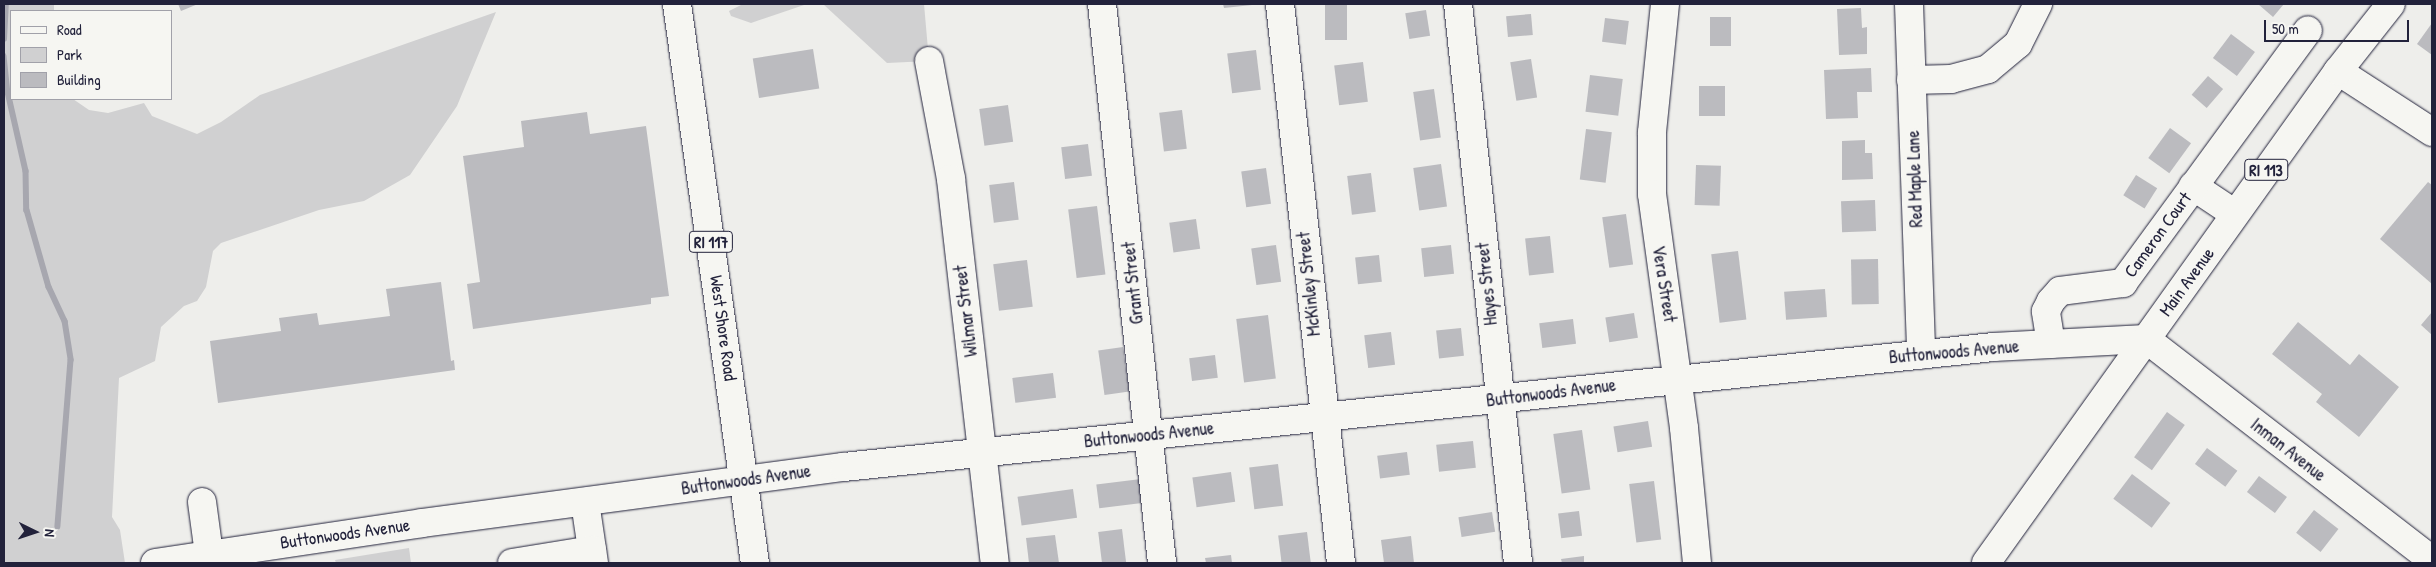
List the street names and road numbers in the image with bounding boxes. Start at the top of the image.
street label: Red Maple Lane [1903,130,1927,228]
road number: RI 113 [2244,156,2288,184]
street label: Cameron Court [2120,188,2196,282]
road number: RI 117 [688,228,734,256]
street label: McKinley Street [1293,231,1325,337]
street label: Grant Street [1118,241,1148,325]
street label: Hayes Street [1472,241,1502,327]
street label: Main Avenue [2155,243,2219,321]
street label: Vera Street [1647,244,1681,324]
street label: Wilmar Street [950,264,982,358]
street label: West Shore Road [705,274,741,382]
street label: Buttonwoods Avenue [1888,336,2020,368]
street label: Buttonwoods Avenue [1485,374,1617,412]
street label: Inman Avenue [2246,414,2330,486]
street label: Buttonwoods Avenue [1083,417,1215,453]
street label: Buttonwoods Avenue [680,460,812,500]
street label: Buttonwoods Avenue [279,514,411,554]

